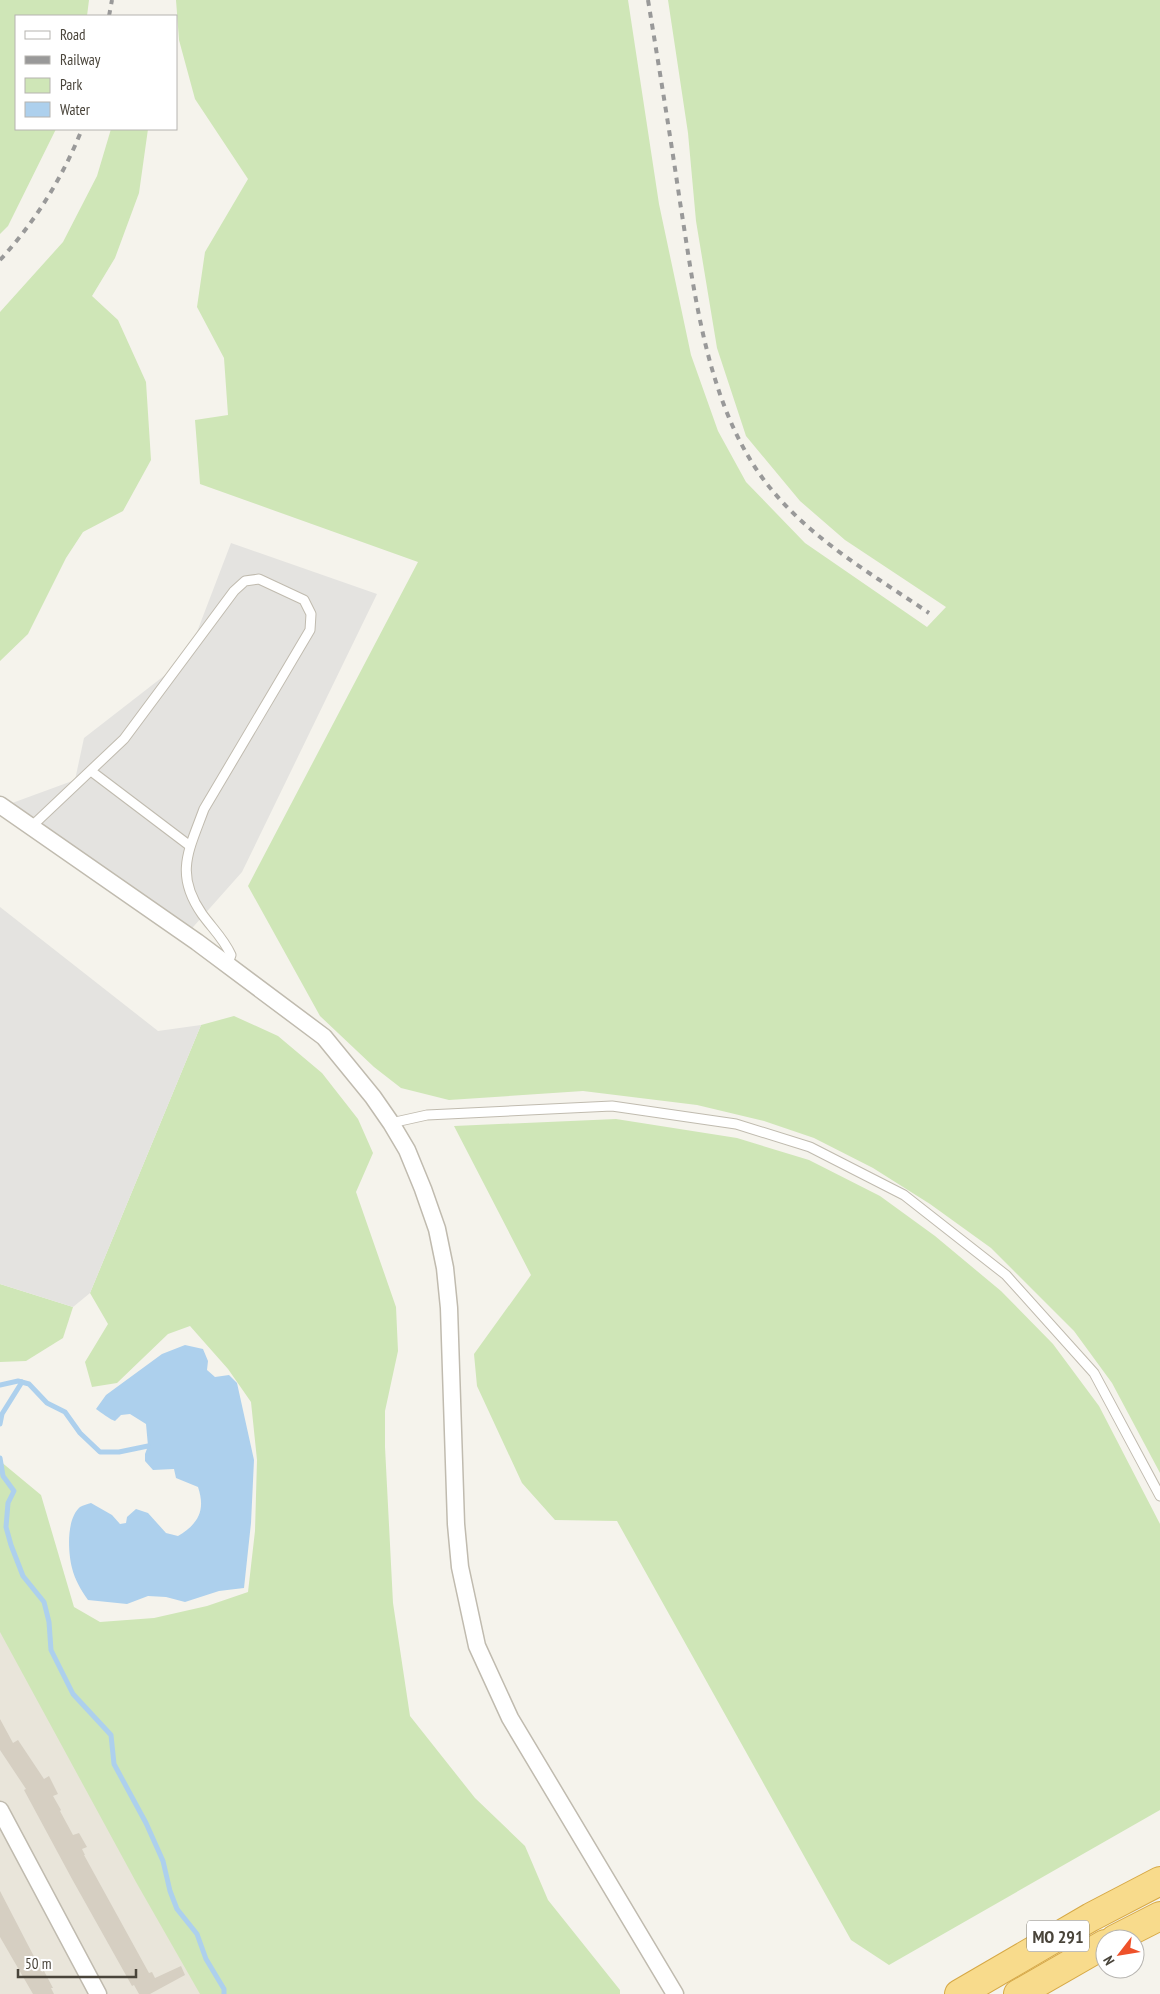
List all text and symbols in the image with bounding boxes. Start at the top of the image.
legend [15,15,178,130]
text: Road [60,25,86,44]
text: Railway [60,50,101,69]
text: Park [60,75,82,94]
text: Water [60,100,91,119]
road number: MO 291 [1027,1920,1089,1952]
north arrow [1095,1929,1145,1979]
scale bar [18,1946,135,1978]
text: N [1099,1953,1119,1969]
text: 50 m [25,1954,51,1973]

